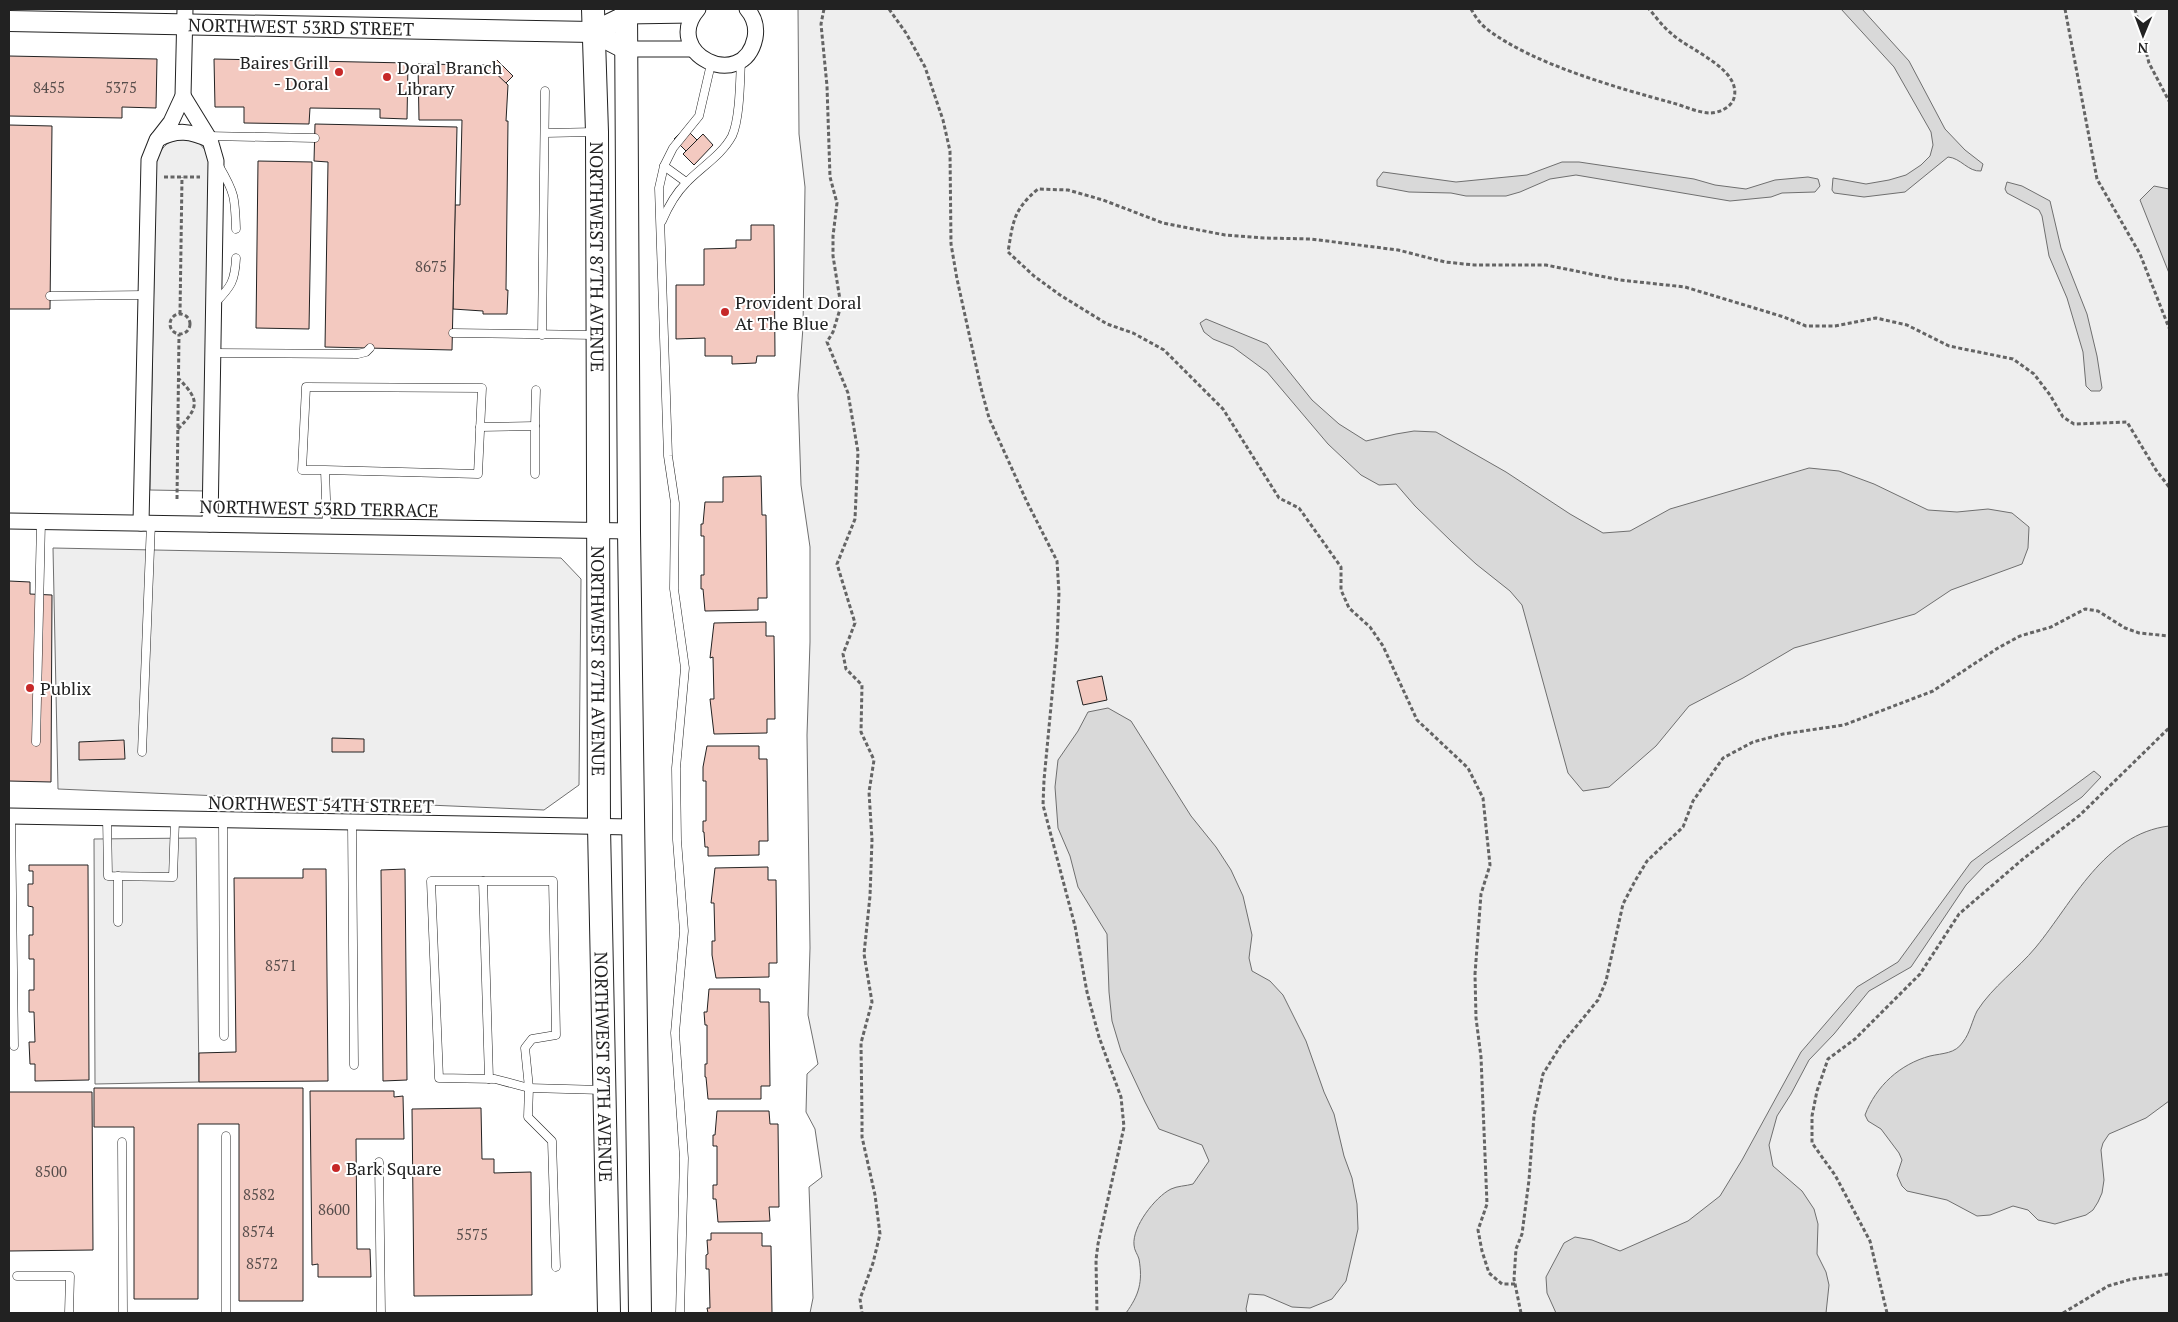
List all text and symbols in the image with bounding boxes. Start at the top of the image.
north arrow [2118,10,2168,60]
street label: NORTHWEST 53RD STREET [188,12,414,41]
text: N [2137,39,2148,58]
place label: Baires Grill - Doral [240,50,329,95]
place label: Doral Branch Library [397,55,503,100]
marker: Baires Grill - Doral [333,66,345,78]
marker: Doral Branch Library [381,71,393,83]
house number: 8455 [33,77,65,97]
house number: 5375 [105,77,137,97]
street label: NORTHWEST 87TH AVENUE [585,142,610,372]
house number: 8675 [415,256,447,276]
place label: Provident Doral At The Blue [735,290,862,335]
marker: Provident Doral At The Blue [719,306,731,318]
street label: NORTHWEST 53RD TERRACE [199,494,439,522]
street label: NORTHWEST 87TH AVENUE [586,546,611,776]
place label: Publix [40,676,92,700]
marker: Publix [24,682,36,694]
street label: NORTHWEST 54TH STREET [208,790,434,818]
street label: NORTHWEST 87TH AVENUE [590,951,618,1182]
house number: 8571 [265,955,297,975]
place label: Bark Square [346,1156,442,1180]
house number: 8500 [35,1161,67,1181]
marker: Bark Square [330,1162,342,1174]
house number: 8582 [243,1184,275,1204]
house number: 8600 [318,1199,350,1219]
house number: 8574 [242,1221,274,1241]
house number: 5575 [456,1224,488,1244]
house number: 8572 [246,1253,278,1273]

